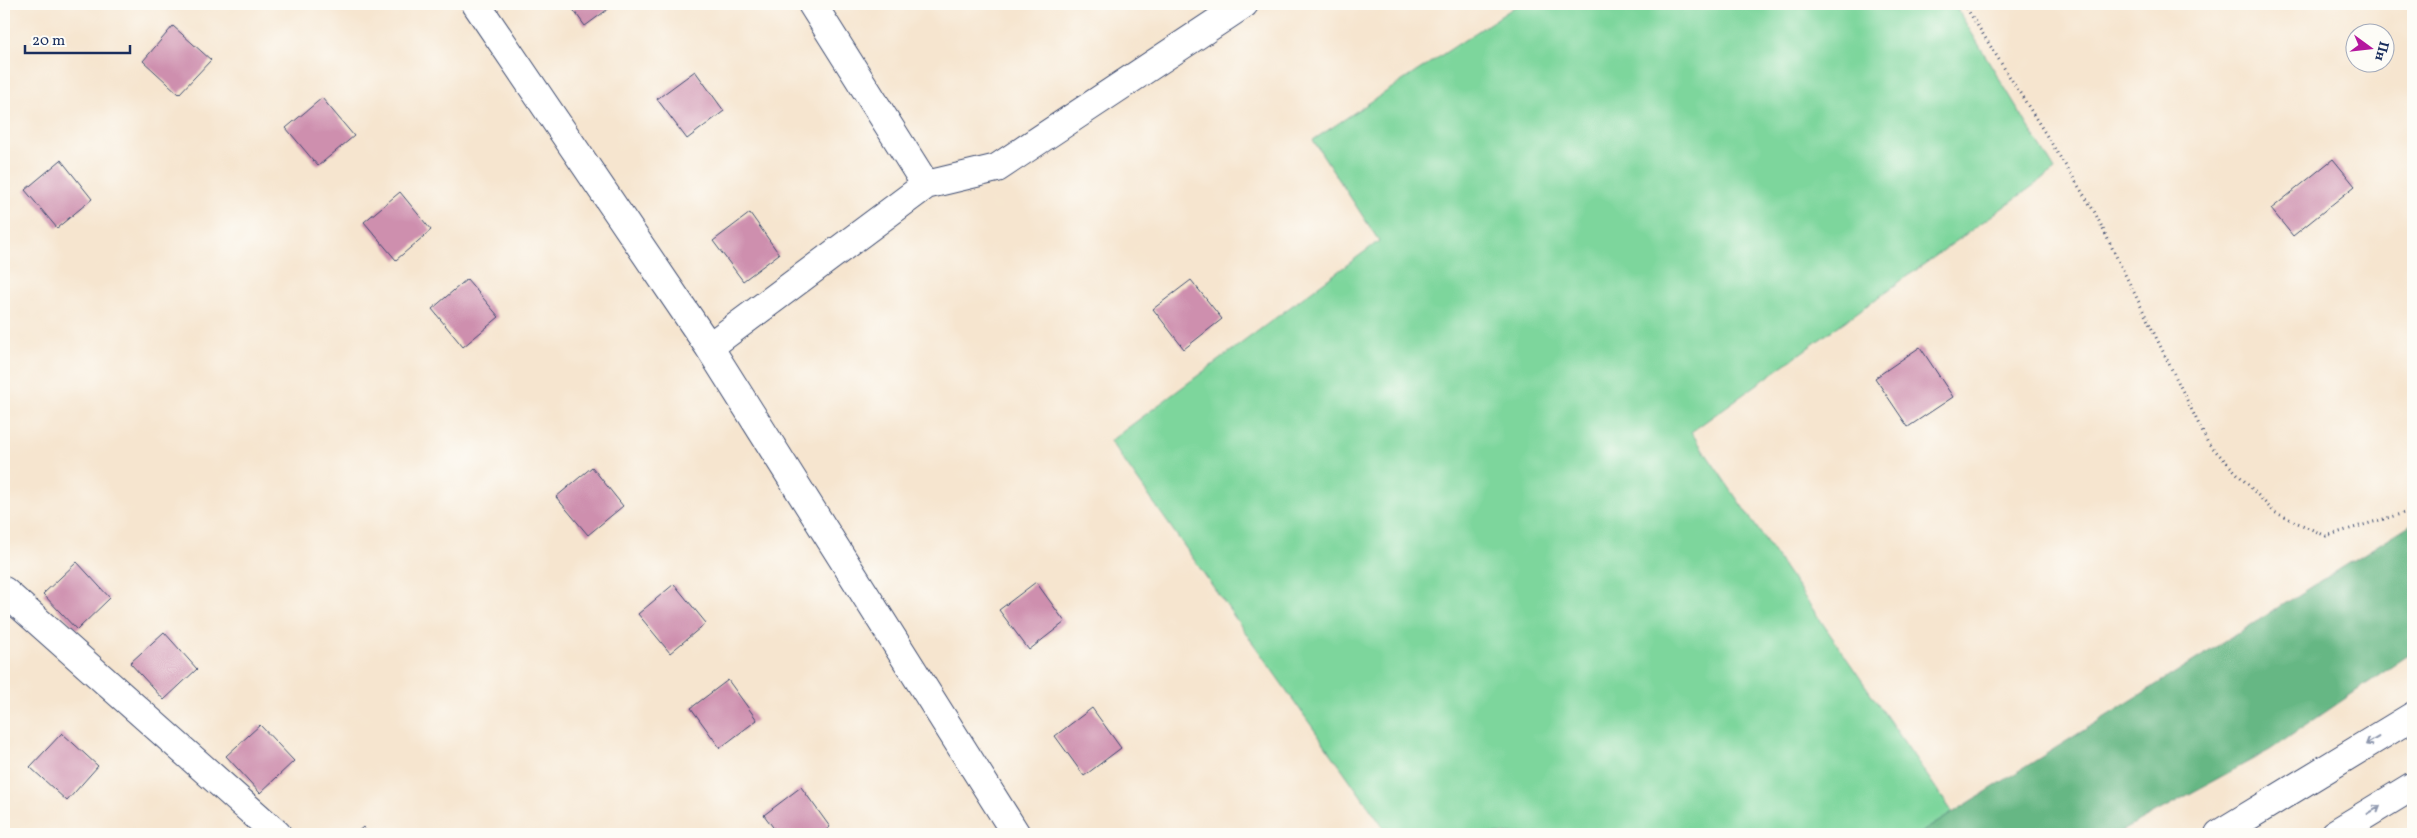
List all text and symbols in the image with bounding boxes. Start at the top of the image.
scale bar [25,22,130,54]
north arrow [2344,22,2394,72]
text: 20 m [32,31,65,52]
text: Пн [2369,39,2393,63]
one-way arrow [2365,737,2379,747]
one-way arrow [2366,805,2380,815]

